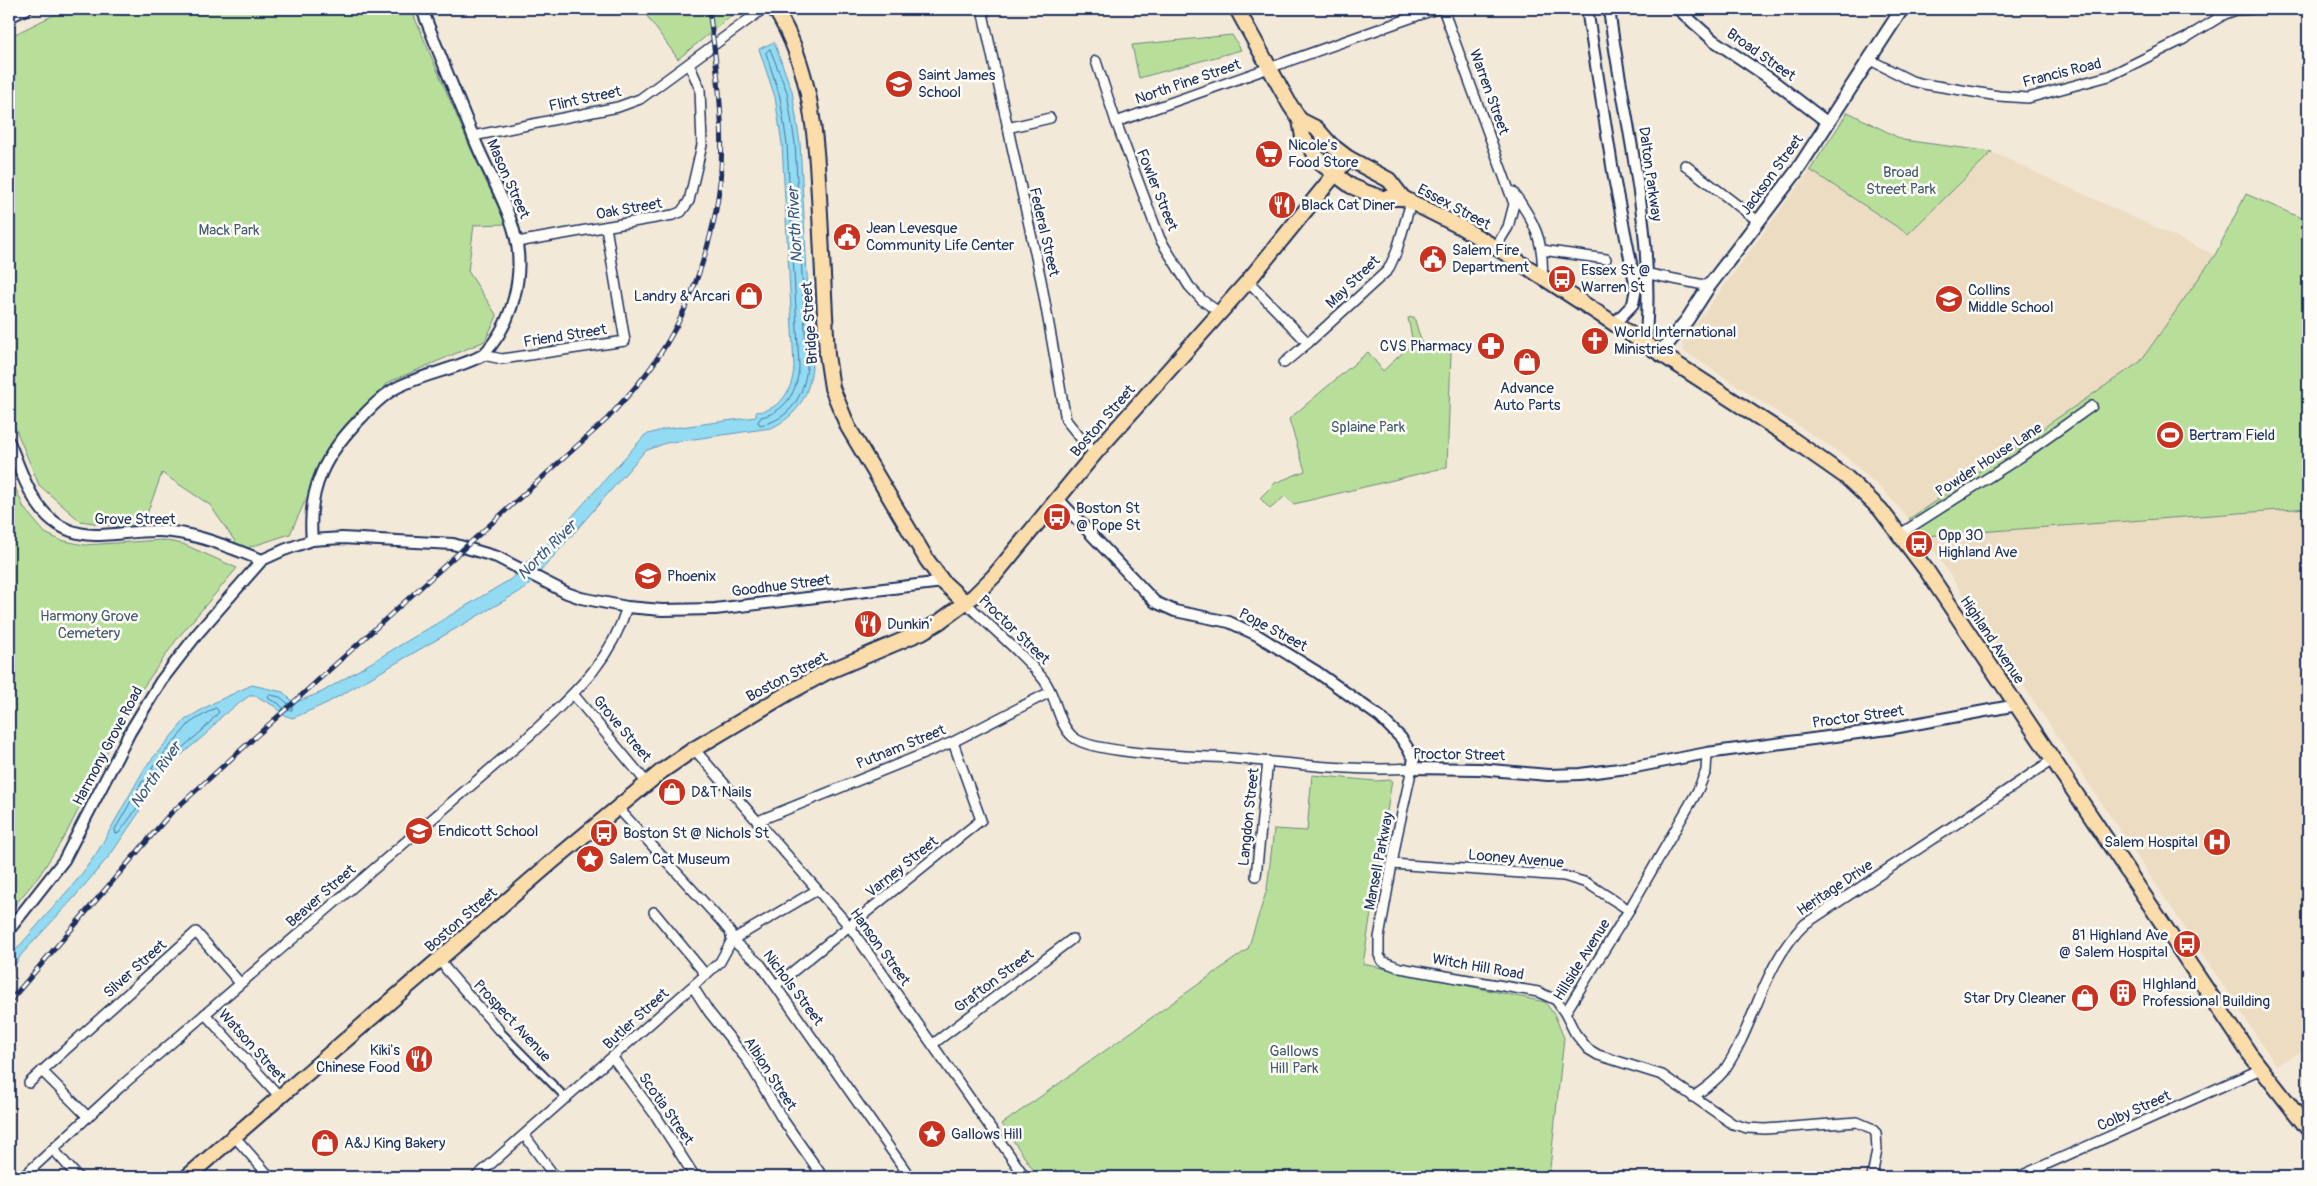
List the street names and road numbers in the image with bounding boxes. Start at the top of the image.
street label: Broad Street [1723,24,1800,86]
street label: Warren Street [1465,47,1514,138]
street label: Francis Road [2021,54,2103,92]
street label: North Pine Street [1133,55,1244,109]
street label: Flint Street [547,82,624,116]
street label: Dalton Parkway [1634,125,1666,223]
street label: Jackson Street [1736,130,1808,219]
street label: Mason Street [482,136,534,222]
street label: Fowler Street [1132,146,1182,235]
street label: Essex Street [1414,180,1495,235]
street label: Federal Street [1025,186,1064,279]
street label: Oak Street [595,194,664,224]
street label: May Street [1322,251,1385,312]
street label: Bridge Street [798,280,822,365]
street label: Friend Street [522,320,609,352]
street label: Boston Street [1066,380,1140,461]
street label: Powder House Lane [1932,418,2046,502]
street label: Grove Street [94,510,177,529]
street label: Goodhue Street [731,570,832,601]
street label: Proctor Street [974,591,1054,669]
street label: Highland Avenue [1956,592,2029,688]
street label: Pope Street [1235,604,1311,656]
street label: Boston Street [743,647,832,706]
street label: Harmony Grove Road [69,683,147,809]
street label: Grove Street [589,692,656,767]
street label: Proctor Street [1811,701,1906,733]
street label: Putnam Street [854,720,949,774]
street label: Proctor Street [1413,745,1506,765]
street label: Langdon Street [1234,766,1264,867]
street label: Mansell Parkway [1360,810,1398,912]
street label: Varney Street [862,831,943,902]
street label: Looney Avenue [1467,845,1565,873]
street label: Heritage Drive [1793,855,1877,920]
street label: Beaver Street [282,860,361,931]
street label: Boston Street [421,883,502,957]
street label: Hanson Street [845,905,915,990]
street label: Hillside Avenue [1549,915,1615,1004]
street label: Silver Street [100,935,171,1002]
street label: Grafton Street [950,944,1038,1017]
street label: Nichols Street [758,946,828,1030]
street label: Witch Hill Road [1431,950,1525,984]
street label: Prospect Avenue [469,976,555,1066]
street label: Butler Street [599,984,674,1054]
street label: Watson Street [214,1005,291,1087]
street label: Albion Street [739,1034,801,1115]
street label: Scotia Street [634,1069,698,1150]
street label: Colby Street [2094,1086,2175,1136]

